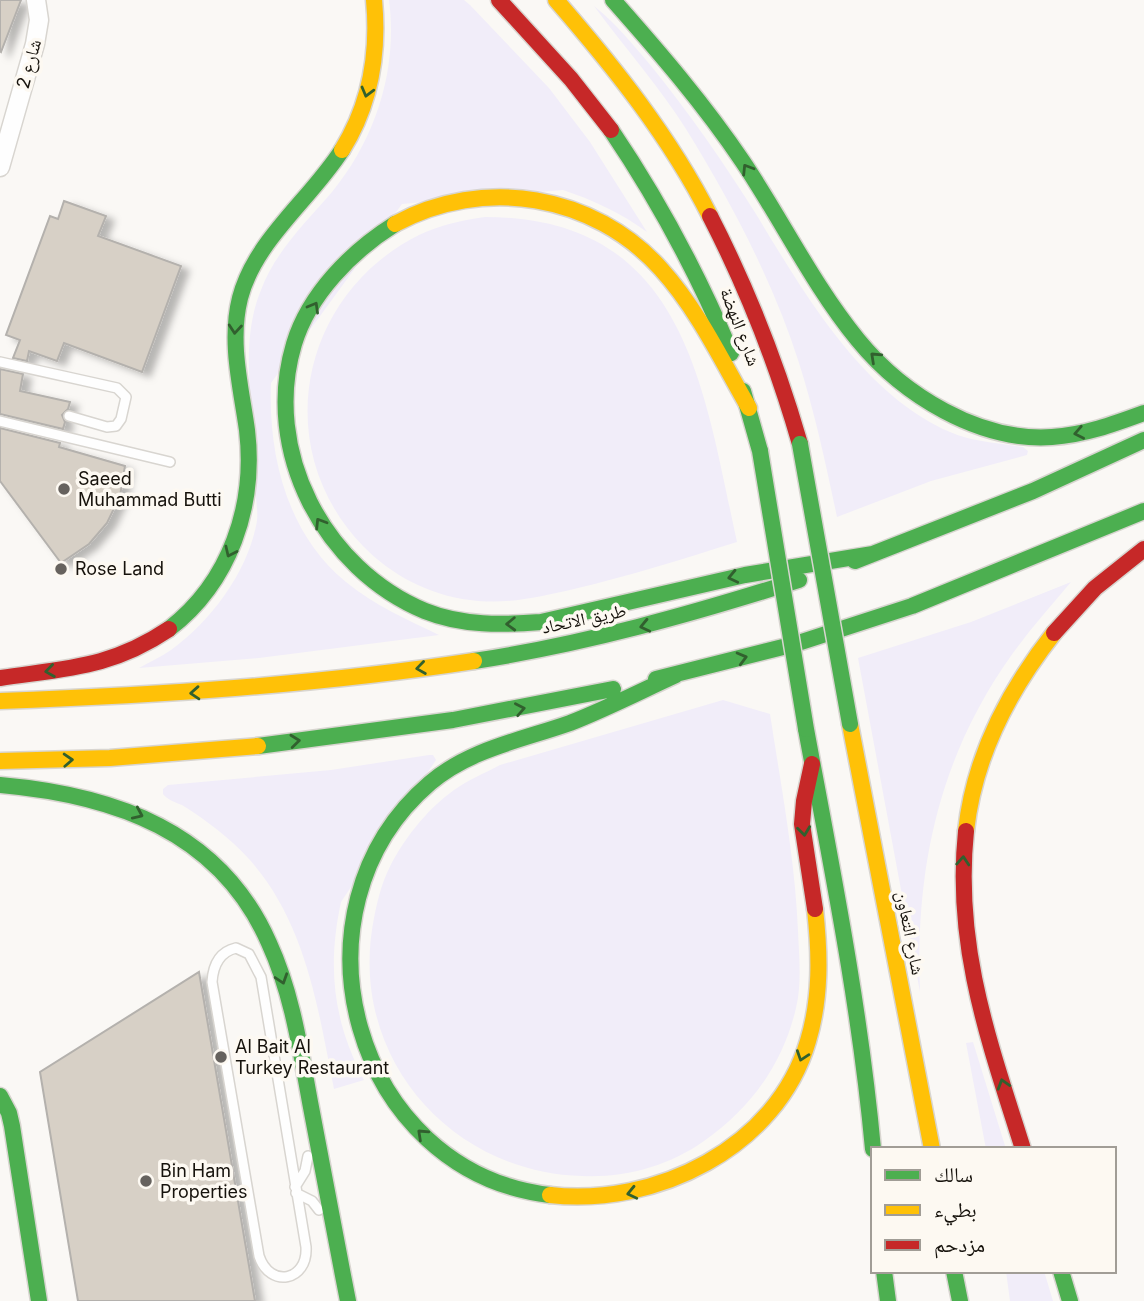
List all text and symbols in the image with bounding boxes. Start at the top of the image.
street label: شارع 2 [12,37,46,91]
one-way arrow [360,85,375,97]
one-way arrow [743,164,756,177]
street label: شارع النهضة [715,285,765,369]
one-way arrow [305,301,318,314]
one-way arrow [228,324,243,335]
one-way arrow [870,352,883,365]
one-way arrow [1073,424,1085,439]
place label: Saeed Muhammad Butti [78,468,222,510]
marker: Saeed Muhammad Butti [56,481,72,497]
one-way arrow [316,517,329,530]
one-way arrow [224,545,238,557]
place label: Rose Land [75,558,164,579]
marker: Rose Land [53,561,69,577]
one-way arrow [727,569,739,583]
street label: طريق الاتحاد [540,599,628,639]
one-way arrow [505,617,516,632]
one-way arrow [639,617,651,632]
one-way arrow [735,652,747,666]
one-way arrow [415,660,427,675]
one-way arrow [44,663,55,678]
one-way arrow [189,685,200,700]
one-way arrow [514,702,526,717]
one-way arrow [289,734,301,749]
one-way arrow [63,753,74,768]
one-way arrow [130,806,143,820]
one-way arrow [796,826,811,837]
one-way arrow [956,855,971,866]
street label: شارع التعاون [891,889,929,977]
one-way arrow [274,973,289,985]
place label: Al Bait Al Turkey Restaurant [235,1036,389,1078]
marker: Al Bait Al Turkey Restaurant [213,1049,229,1065]
one-way arrow [796,1049,810,1062]
one-way arrow [996,1078,1011,1090]
one-way arrow [417,1130,430,1142]
legend [871,1147,1116,1273]
place label: Bin Ham Properties [160,1160,248,1202]
text: سالك [934,1162,973,1187]
marker: Bin Ham Properties [138,1173,154,1189]
one-way arrow [626,1184,638,1199]
text: بطيء [934,1197,977,1226]
text: مزدحم [934,1232,985,1259]

